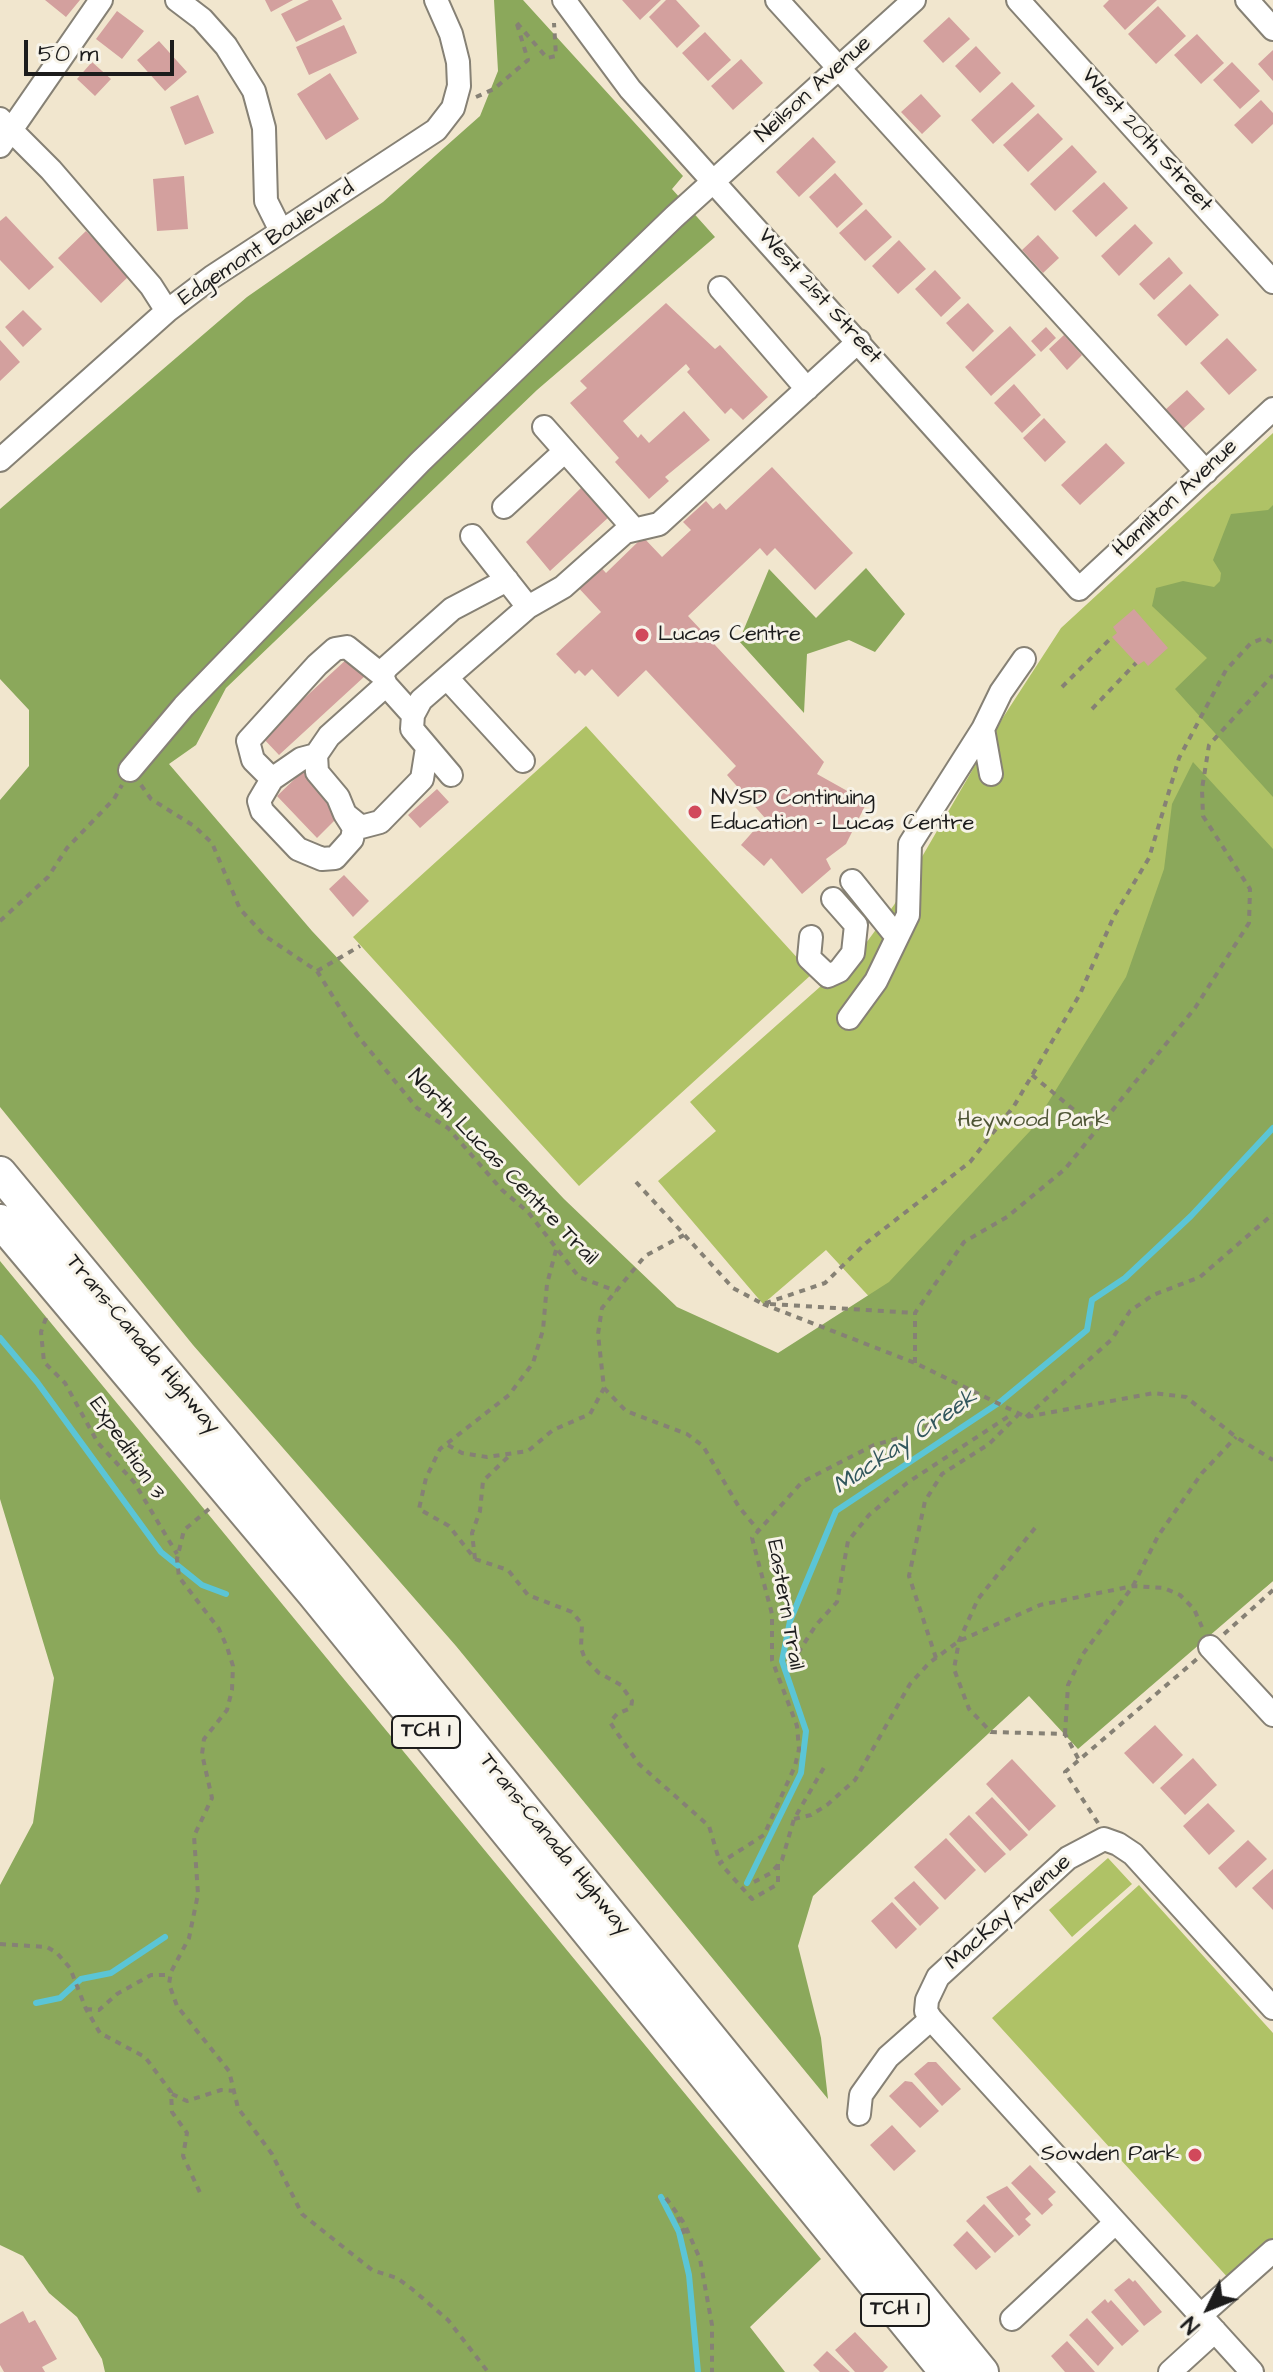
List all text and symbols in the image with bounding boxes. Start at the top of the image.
scale bar [28,24,178,74]
street label: Neilson Avenue [750,31,878,149]
text: 50 m [38,37,98,71]
street label: West 20th Street [1075,64,1217,218]
street label: Edgemont Boulevard [174,175,360,313]
street label: West 21st Street [751,224,887,370]
street label: Hamilton Avenue [1108,434,1244,564]
place label: Lucas Centre [658,622,801,648]
marker: Lucas Centre [633,626,651,644]
place label: NVSD Continuing Education - Lucas Centre [711,786,974,838]
marker: NVSD Continuing Education - Lucas Centre [686,803,704,821]
street label: North Lucas Centre Trail [401,1064,603,1272]
park label: Heywood Park [958,1108,1108,1134]
street label: Trans-Canada Highway [59,1250,225,1440]
water label: Mackay Creek [828,1384,984,1502]
street label: Expedition 3 [82,1393,170,1505]
street label: Eastern Trail [760,1538,808,1672]
road number: TCH 1 [392,1716,460,1748]
street label: Trans-Canada Highway [473,1749,635,1941]
street label: MacKay Avenue [941,1850,1077,1976]
place label: Sowden Park [1041,2142,1179,2168]
marker: Sowden Park [1186,2146,1204,2164]
north arrow [1169,2268,1249,2348]
road number: TCH 1 [861,2294,929,2326]
text: N [1175,2309,1207,2340]

